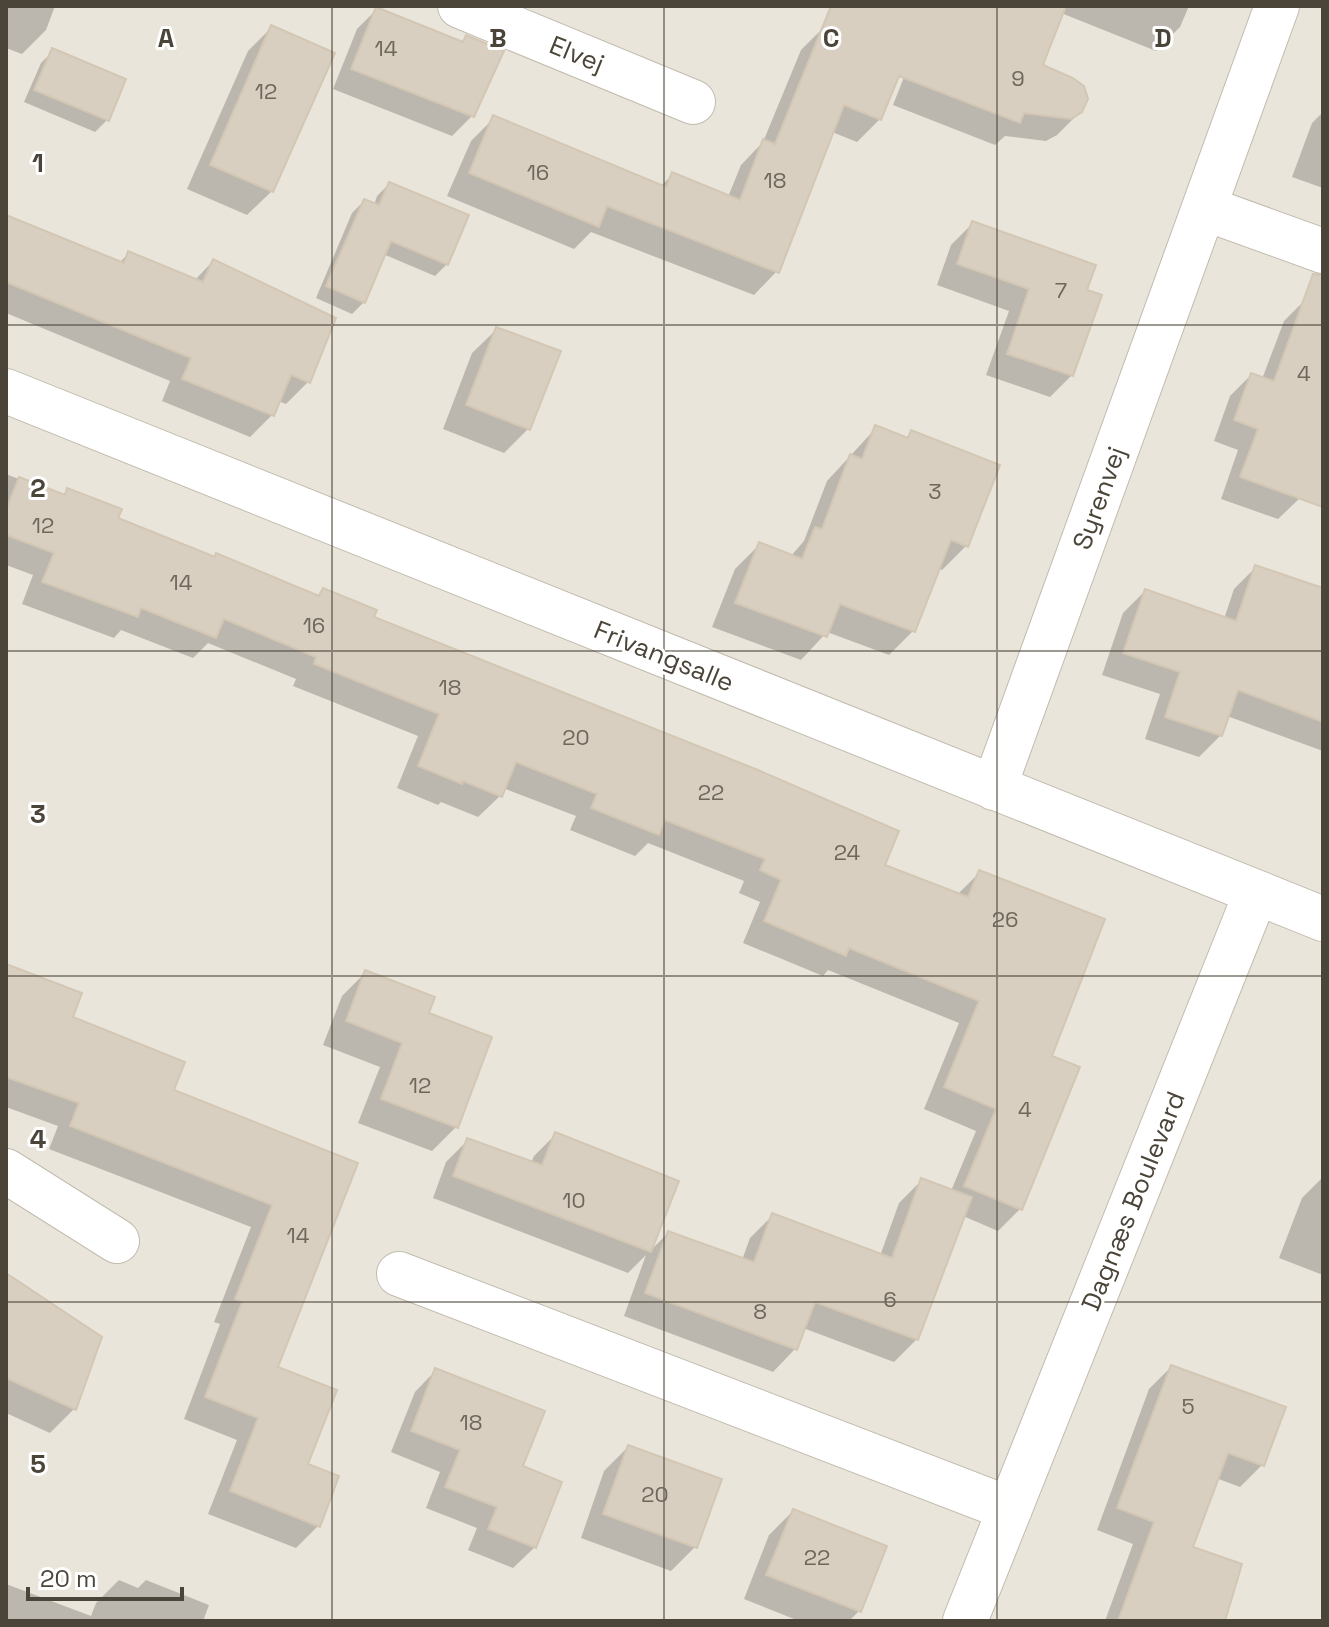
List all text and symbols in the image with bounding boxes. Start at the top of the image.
text: A [158,21,175,55]
text: B [489,21,507,55]
text: C [823,21,839,55]
text: D [1154,21,1172,55]
street label: Elvej [545,28,609,80]
house number: 14 [375,34,398,62]
house number: 9 [1011,64,1025,92]
house number: 12 [255,77,277,105]
text: 1 [32,146,44,180]
house number: 16 [527,158,549,186]
house number: 18 [764,166,786,194]
house number: 7 [1055,276,1067,304]
house number: 4 [1297,359,1311,387]
street label: Syrenvej [1065,442,1133,554]
text: 2 [30,471,46,505]
house number: 3 [928,477,942,505]
house number: 12 [32,511,54,539]
house number: 14 [170,568,193,596]
house number: 16 [303,611,325,639]
street label: Frivangsalle [589,612,739,700]
house number: 18 [439,673,461,701]
house number: 20 [562,723,590,751]
house number: 22 [698,778,724,806]
text: 3 [30,797,46,831]
house number: 24 [834,838,860,866]
house number: 26 [992,905,1018,933]
house number: 12 [409,1071,431,1099]
street label: Dagnæs Boulevard [1073,1086,1193,1316]
house number: 4 [1018,1095,1032,1123]
text: 4 [30,1122,46,1156]
house number: 10 [562,1186,586,1214]
house number: 14 [287,1221,310,1249]
house number: 6 [883,1285,897,1313]
house number: 8 [753,1297,767,1325]
house number: 5 [1181,1392,1195,1420]
house number: 18 [460,1408,482,1436]
text: 5 [30,1447,46,1481]
house number: 20 [641,1480,669,1508]
house number: 22 [804,1543,830,1571]
scale bar [28,1551,182,1601]
text: 20 m [40,1563,97,1594]

